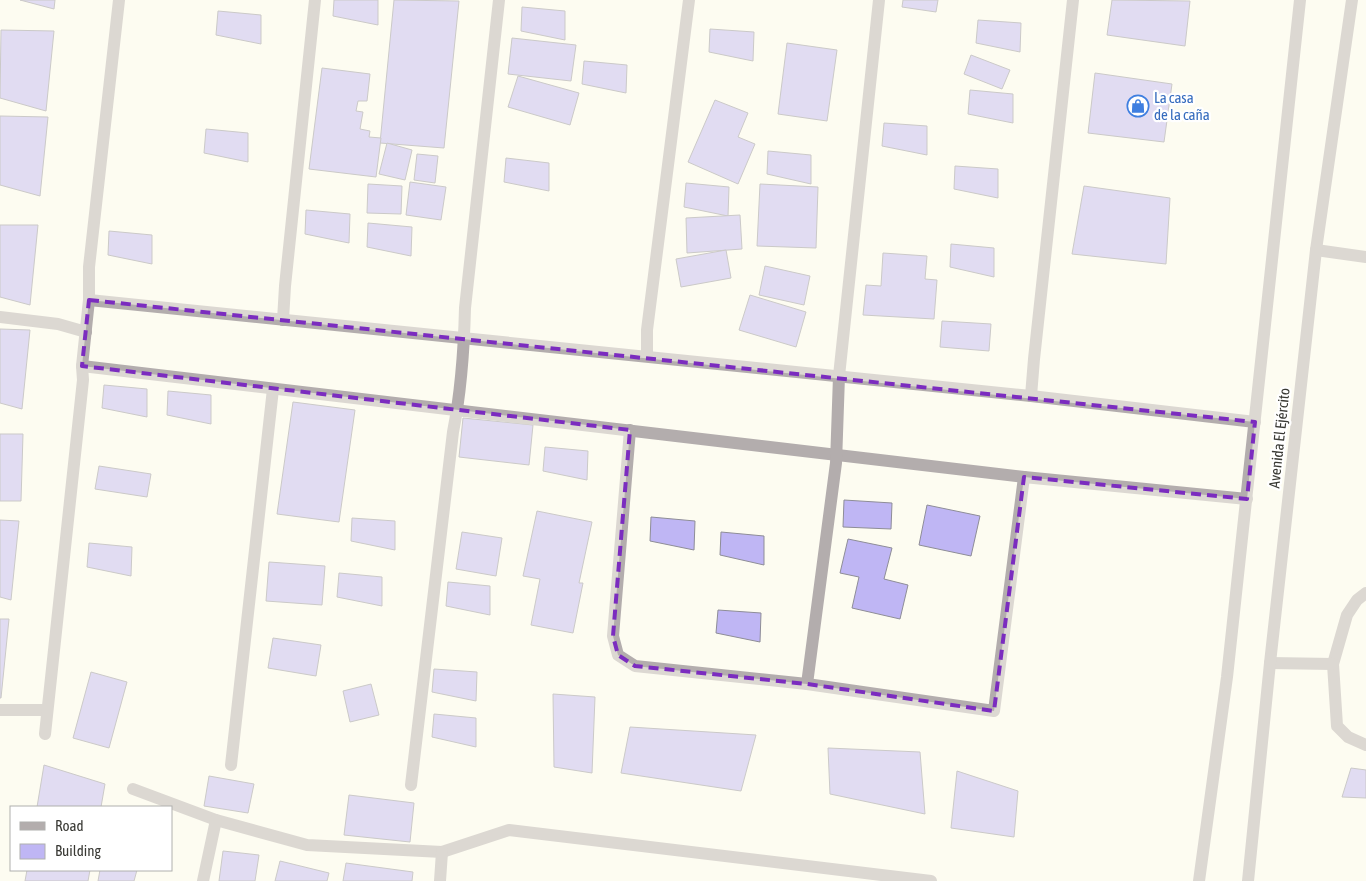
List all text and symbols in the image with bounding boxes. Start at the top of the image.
place label: La casa de la caña [1154,89,1210,123]
shop icon: La casa de la caña [1126,94,1150,118]
street label: Avenida El Ejército [1265,387,1293,489]
legend [10,806,172,871]
text: Road [55,817,84,834]
text: Building [55,842,101,859]

